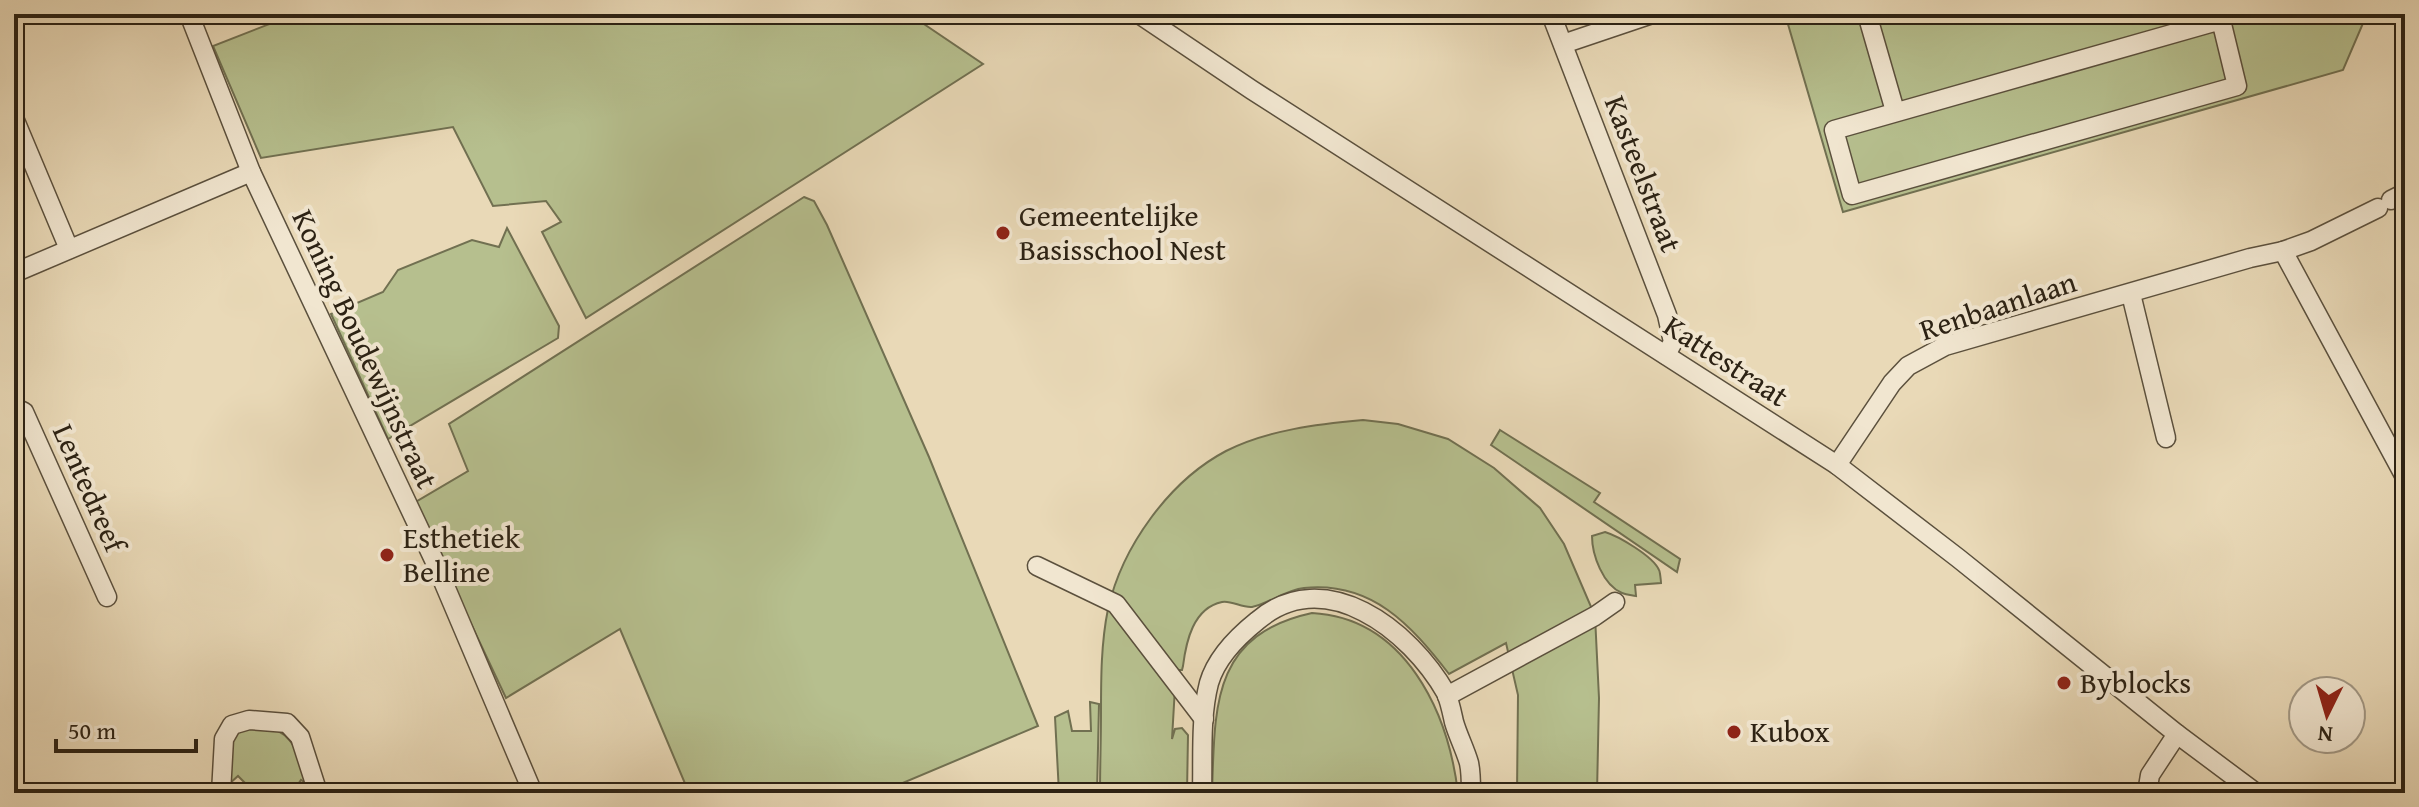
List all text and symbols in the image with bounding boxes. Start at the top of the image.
street label: Kasteelstraat [1594,89,1694,259]
place label: Gemeentelijke Basisschool Nest [1019,193,1226,271]
street label: Koning Boudewijnstraat [282,202,450,496]
marker: Gemeentelijke Basisschool Nest [994,224,1012,242]
street label: Renbaanlaan [1914,259,2082,351]
street label: Kattestraat [1656,303,1798,417]
street label: Lentedreef [42,417,139,562]
place label: Esthetiek Belline [403,515,521,593]
marker: Esthetiek Belline [378,546,396,564]
place label: Byblocks [2080,660,2191,704]
marker: Byblocks [2055,674,2073,692]
north arrow [2287,675,2367,755]
scale bar [56,703,196,753]
place label: Kubox [1750,709,1830,753]
text: 50 m [68,713,116,748]
text: N [2316,718,2334,752]
marker: Kubox [1725,723,1743,741]

